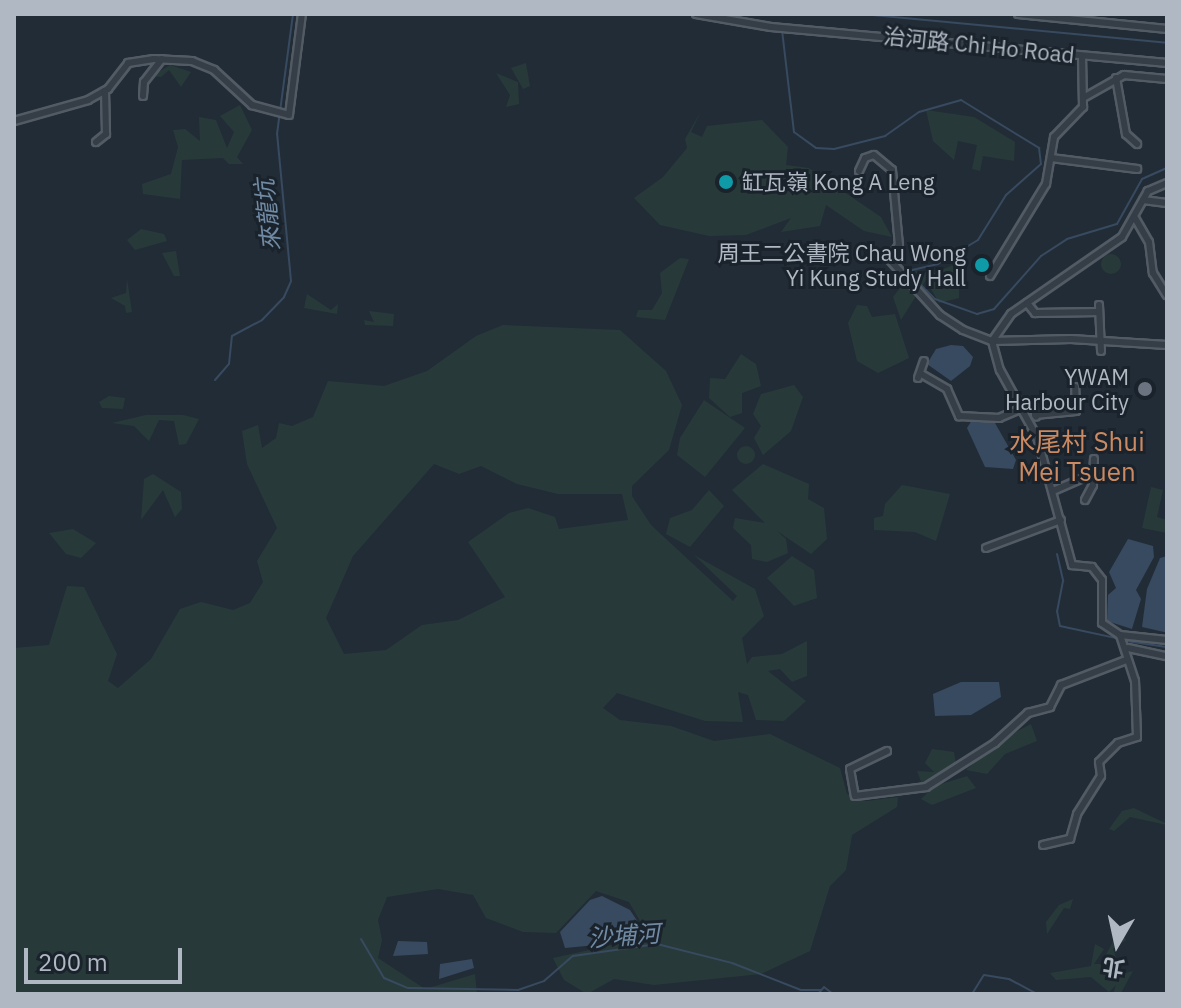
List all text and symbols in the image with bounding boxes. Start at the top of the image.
street label: 治河路 Chi Ho Road [882,22,1076,68]
place label: 缸瓦嶺 Kong A Leng [742,169,934,195]
marker: 缸瓦嶺 Kong A Leng [717,173,735,191]
water label: 來龍坑 [250,178,286,252]
place label: 周王二公書院 Chau Wong Yi Kung Study Hall [718,239,966,290]
marker: 周王二公書院 Chau Wong Yi Kung Study Hall [973,256,991,274]
place label: YWAM Harbour City [1005,363,1129,414]
marker: YWAM Harbour City [1136,380,1154,398]
district label: 水尾村 Shui Mei Tsuen [1009,426,1145,488]
north arrow [1077,904,1157,984]
water label: 沙埔河 [587,919,661,953]
scale bar [28,932,186,982]
text: 200 m [38,946,108,978]
text: 北 [1100,952,1126,984]

